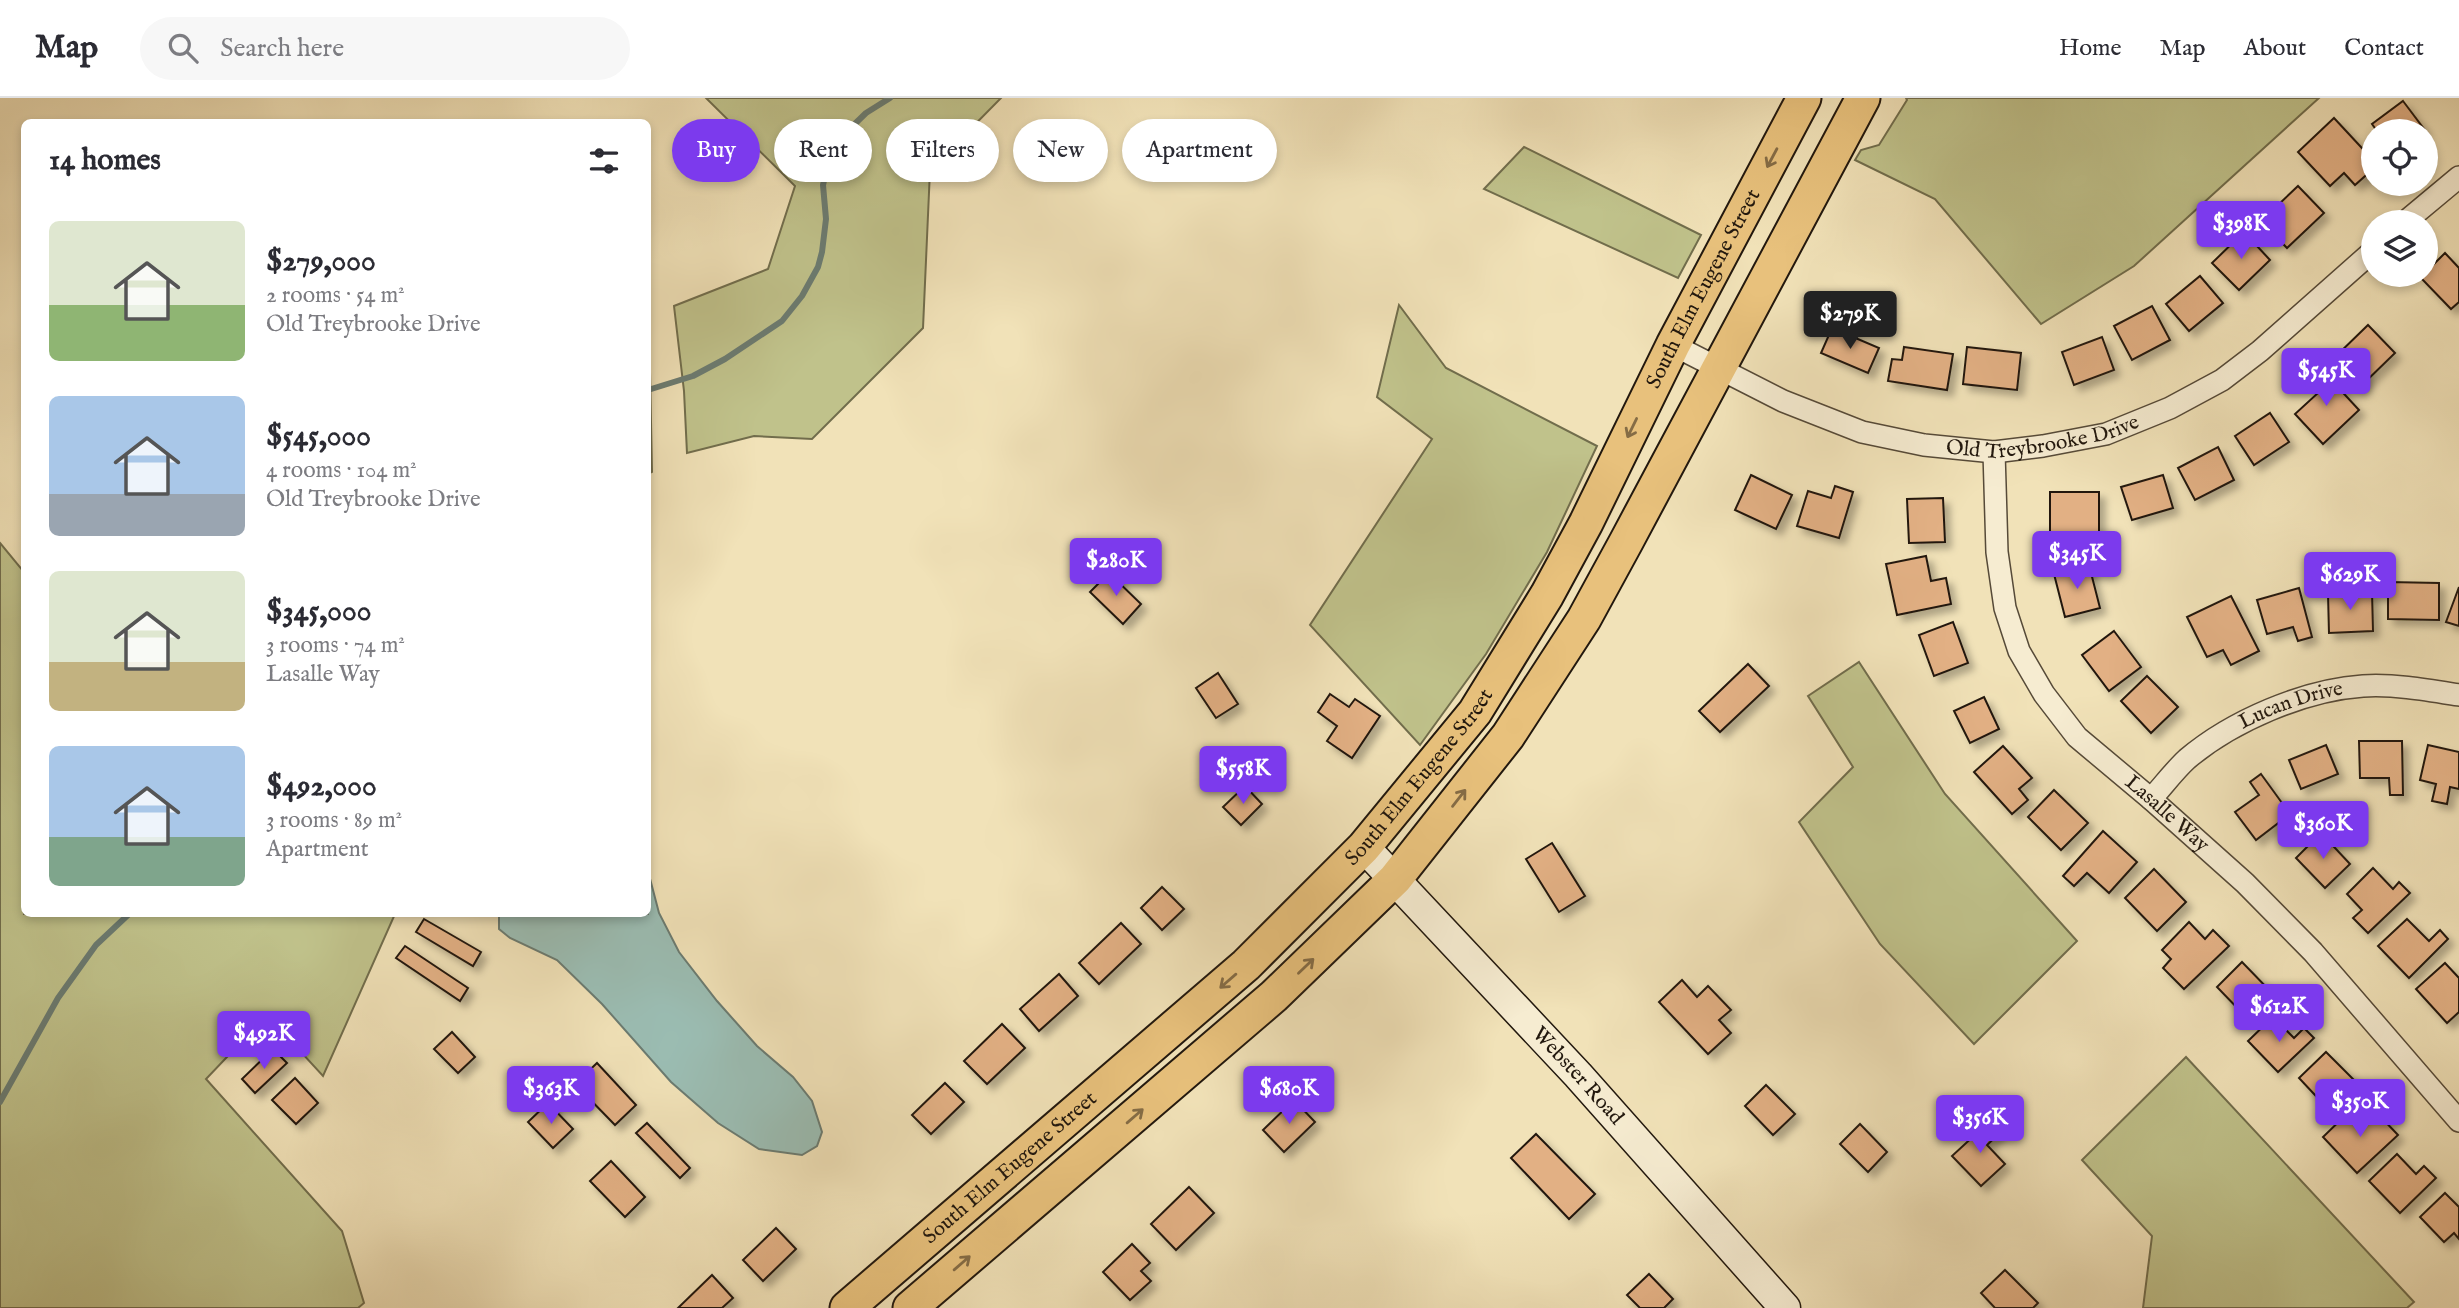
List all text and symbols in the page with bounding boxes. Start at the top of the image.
search box [140,17,630,80]
text: Map [35,27,98,69]
icon: search [164,29,202,67]
text: Search here [220,32,344,65]
text: Home [2059,33,2122,64]
text: Map [2160,33,2206,64]
text: About [2244,33,2306,64]
text: Contact [2344,33,2424,64]
chip: Buy [672,119,760,182]
chip: Rent [774,119,872,182]
chip: Filters [886,119,999,182]
chip: New [1013,119,1108,182]
chip: Apartment [1122,119,1277,182]
map controls [2361,119,2438,287]
button: locate [2361,119,2438,196]
text: 14 homes [49,142,161,180]
icon: filters [585,142,623,180]
one-way arrow [1764,147,1778,168]
street label: South Elm Eugene Street [1640,185,1767,393]
pin: $398K [2192,202,2290,261]
text: $398K [2212,209,2270,238]
button: layers [2361,210,2438,287]
text: $279,000 [266,243,376,281]
icon: home [105,249,189,333]
text: 2 rooms · 54 m² [266,281,405,310]
pin: $279K [1801,292,1899,351]
text: $279K [1820,299,1880,328]
text: Old Treybrooke Drive [266,310,481,339]
pin: $545K [2277,348,2375,408]
text: $545K [2297,356,2355,385]
street label: Old Treybrooke Drive [1945,408,2143,466]
one-way arrow [1625,417,1639,438]
text: $545,000 [266,418,371,456]
icon: home [105,424,189,508]
text: 4 rooms · 104 m² [266,456,417,485]
text: Old Treybrooke Drive [266,485,481,514]
pin: $345K [2028,532,2126,591]
pin: $280K [1067,538,1165,598]
text: $345K [2048,539,2106,568]
text: $280K [1086,546,1146,575]
pin: $629K [2301,552,2399,612]
text: $629K [2320,560,2380,589]
text: $345,000 [266,593,371,631]
icon: home [105,599,189,683]
text: 3 rooms · 74 m² [266,631,405,660]
text: Lasalle Way [266,660,380,689]
street label: Lucan Drive [2234,675,2345,736]
street label: South Elm Eugene Street [1339,684,1499,872]
pin: $558K [1194,746,1292,806]
text: $558K [1215,754,1271,783]
text: $492,000 [266,768,377,806]
street label: Lasalle Way [2119,769,2215,859]
icon: home [105,774,189,858]
one-way arrow [1451,790,1467,808]
pin: $360K [2274,802,2372,861]
text: 3 rooms · 89 m² [266,806,402,835]
text: $360K [2294,809,2352,838]
text: Apartment [266,835,369,864]
one-way arrow [1297,957,1314,974]
one-way arrow [1219,973,1237,989]
pin: $612K [2230,984,2328,1044]
text: $612K [2250,992,2308,1021]
pin: $492K [215,1012,313,1071]
text: $492K [233,1019,295,1048]
street label: Webster Road [1526,1021,1630,1131]
pin: $363K [502,1066,600,1126]
pin: $680K [1240,1066,1338,1126]
text: $363K [523,1074,579,1103]
text: $680K [1259,1074,1319,1103]
pin: $350K [2311,1080,2409,1139]
street label: South Elm Eugene Street [917,1086,1103,1250]
text: $350K [2331,1087,2389,1116]
pin: $356K [1931,1096,2029,1155]
text: $356K [1952,1103,2008,1132]
one-way arrow [1125,1108,1143,1123]
one-way arrow [952,1255,970,1271]

